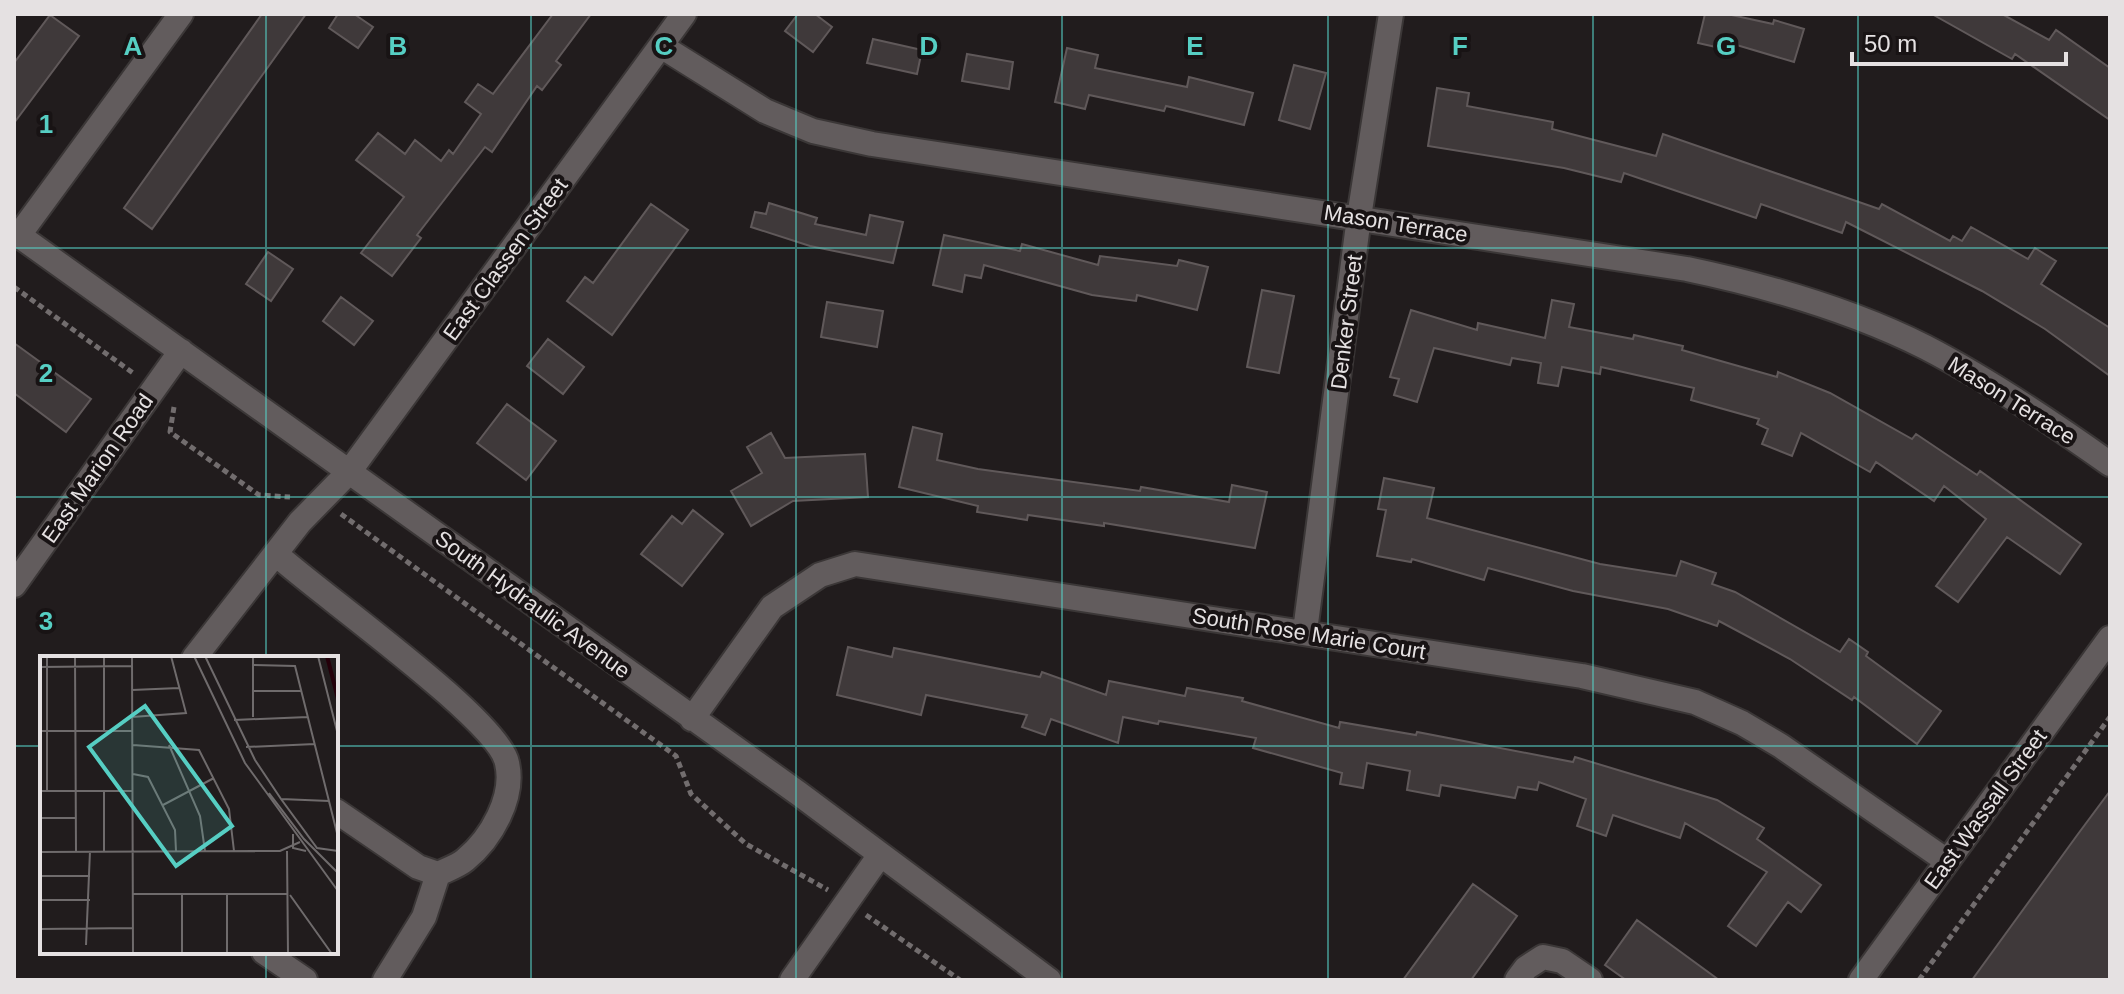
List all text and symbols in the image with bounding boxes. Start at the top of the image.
scale bar [1852,16,2066,66]
text: 50 m [1864,30,1917,57]
text: A [124,31,143,61]
text: B [389,31,407,61]
text: C [655,31,674,61]
text: D [920,31,938,61]
text: E [1186,31,1204,61]
text: F [1452,31,1468,61]
text: G [1716,31,1736,61]
text: 1 [39,109,53,139]
street label: East Classen Street [438,173,573,345]
street label: Mason Terrace [1322,200,1470,247]
street label: Denker Street [1326,253,1367,391]
street label: Mason Terrace [1944,351,2080,449]
text: 2 [39,358,53,388]
street label: East Marion Road [37,389,158,548]
street label: South Hydraulic Avenue [431,525,635,683]
street label: South Rose Marie Court [1190,603,1427,664]
text: 3 [39,606,53,636]
inset map [40,656,338,954]
street label: East Wassall Street [1919,725,2052,894]

